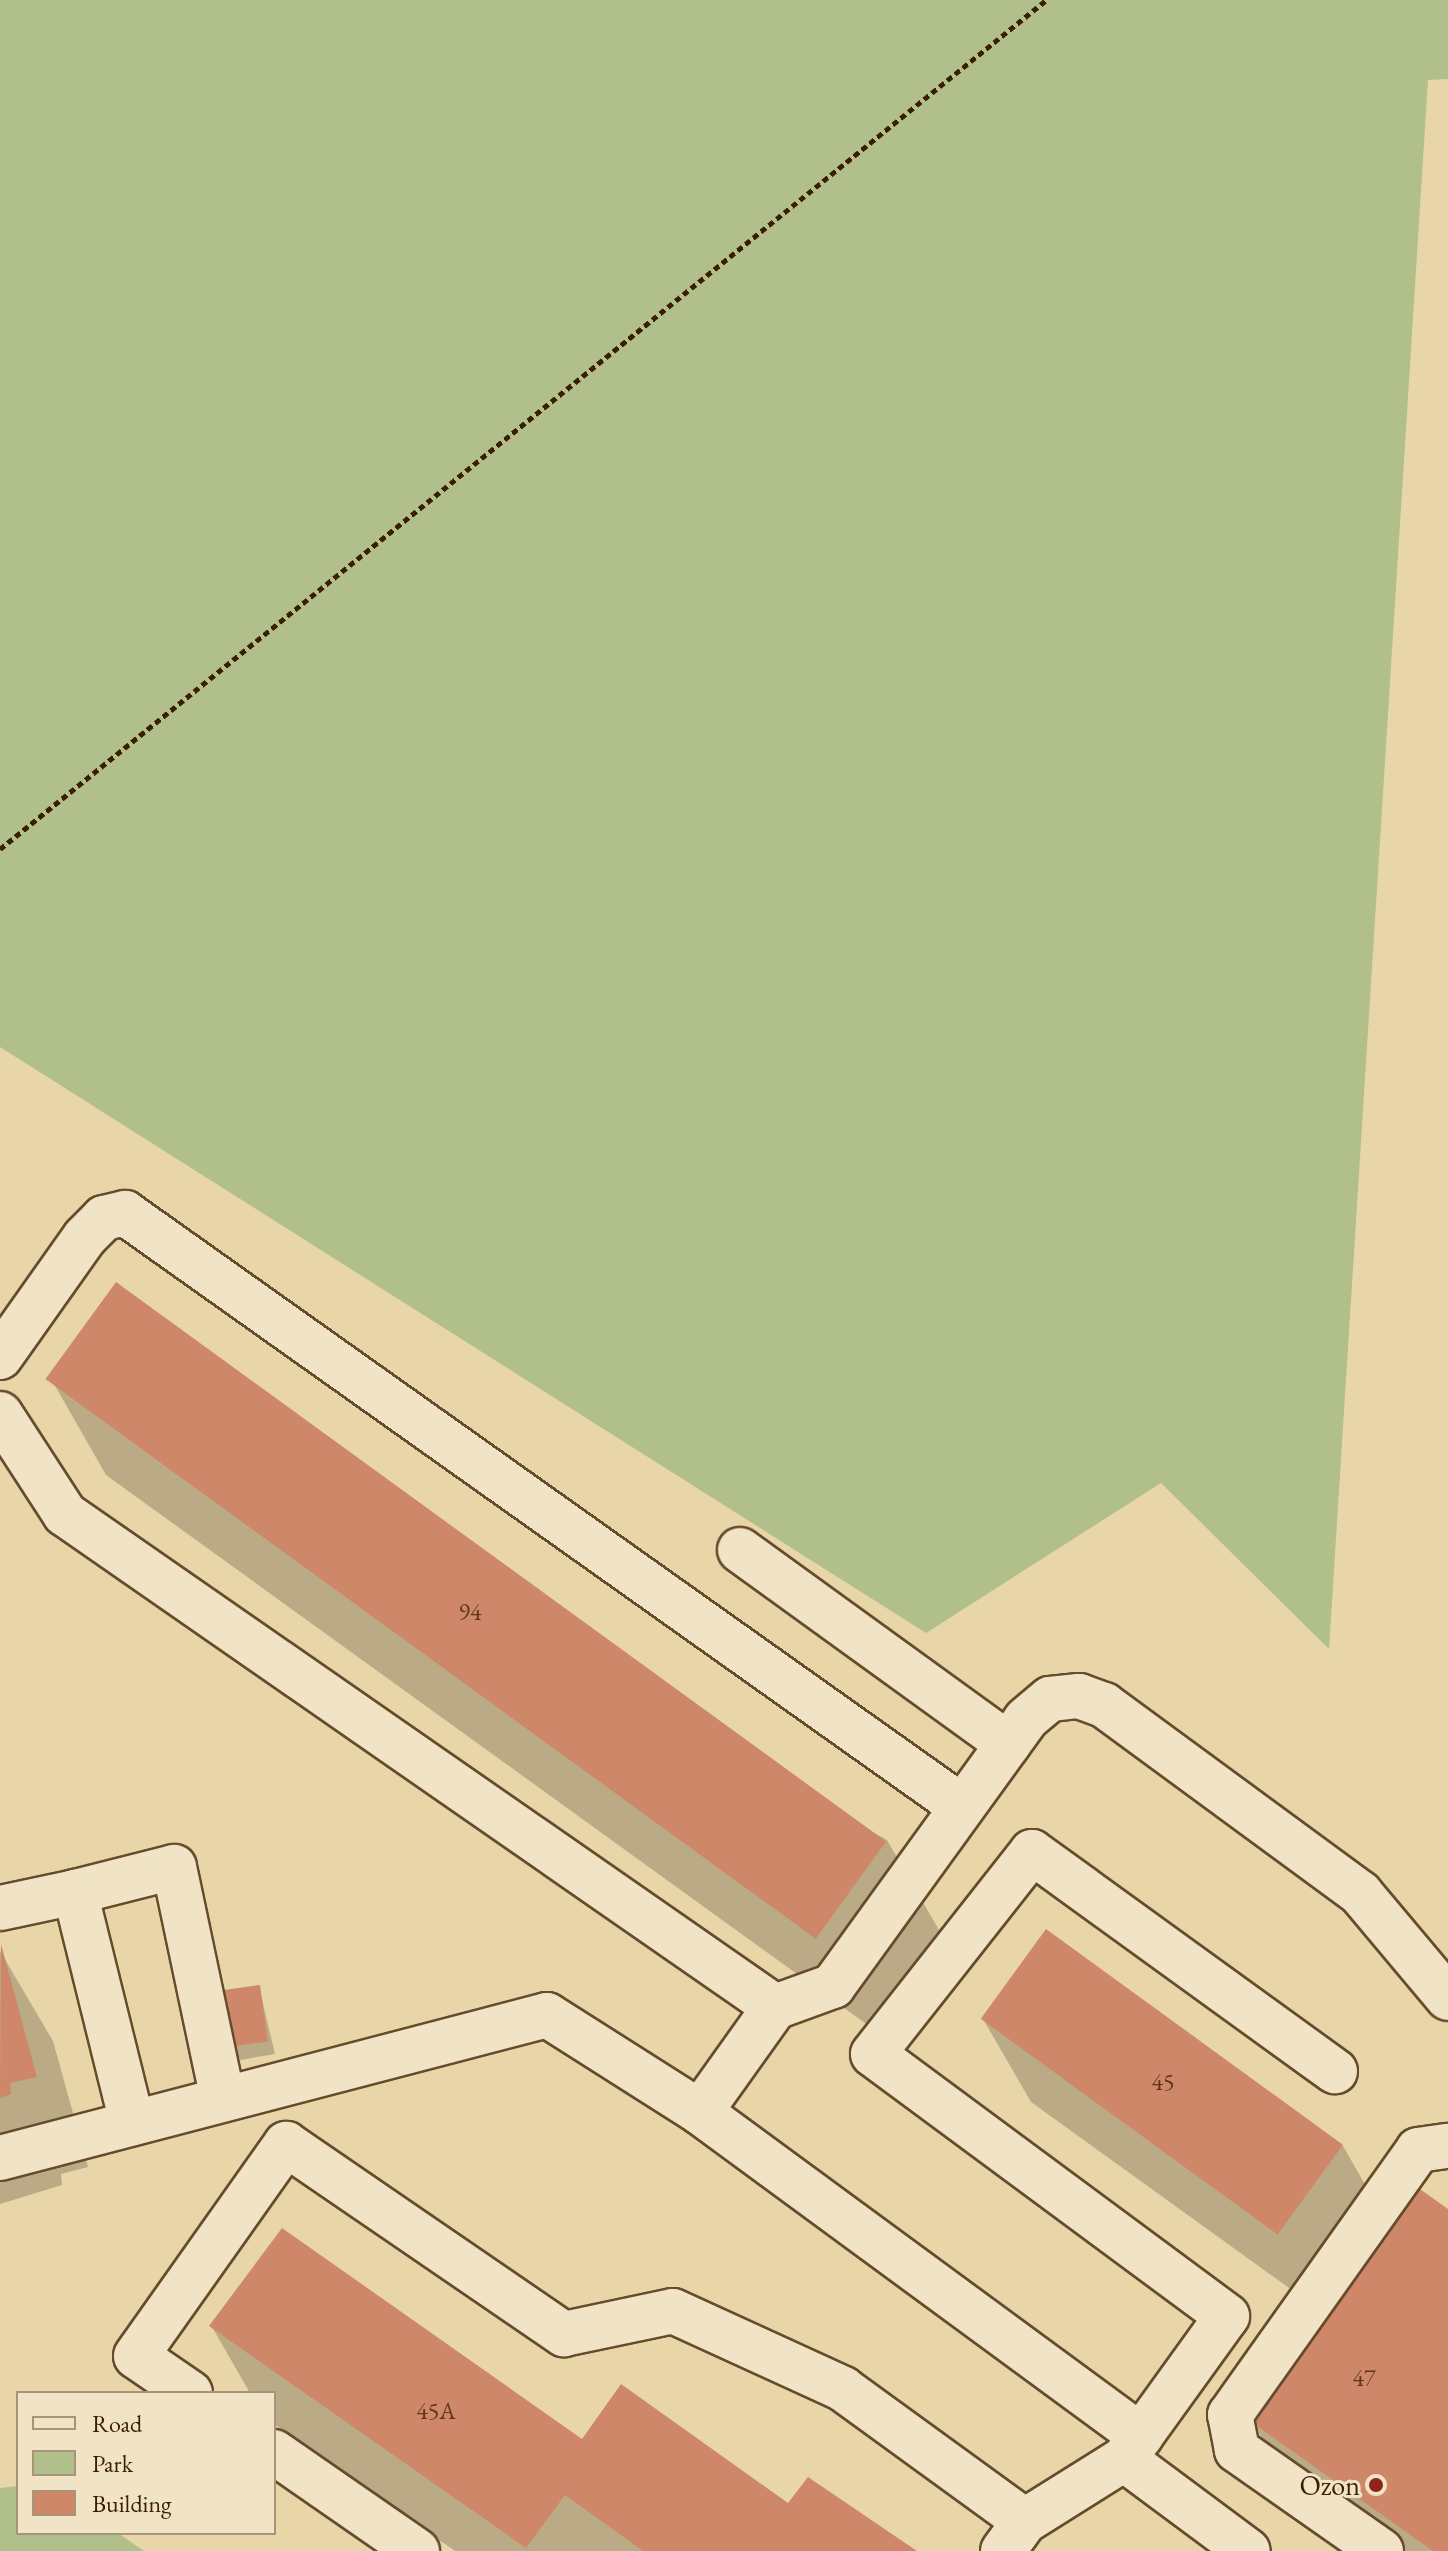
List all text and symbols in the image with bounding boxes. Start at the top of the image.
house number: 94 [458,1598,482,1626]
house number: 45 [1151,2068,1175,2096]
house number: 47 [1352,2364,1376,2392]
legend [16,2391,276,2535]
house number: 45А [416,2397,456,2425]
text: Road [92,2408,142,2439]
text: Park [92,2448,133,2479]
place label: Ozon [1299,2468,1360,2502]
marker: Ozon [1367,2476,1385,2494]
text: Building [92,2488,172,2519]

